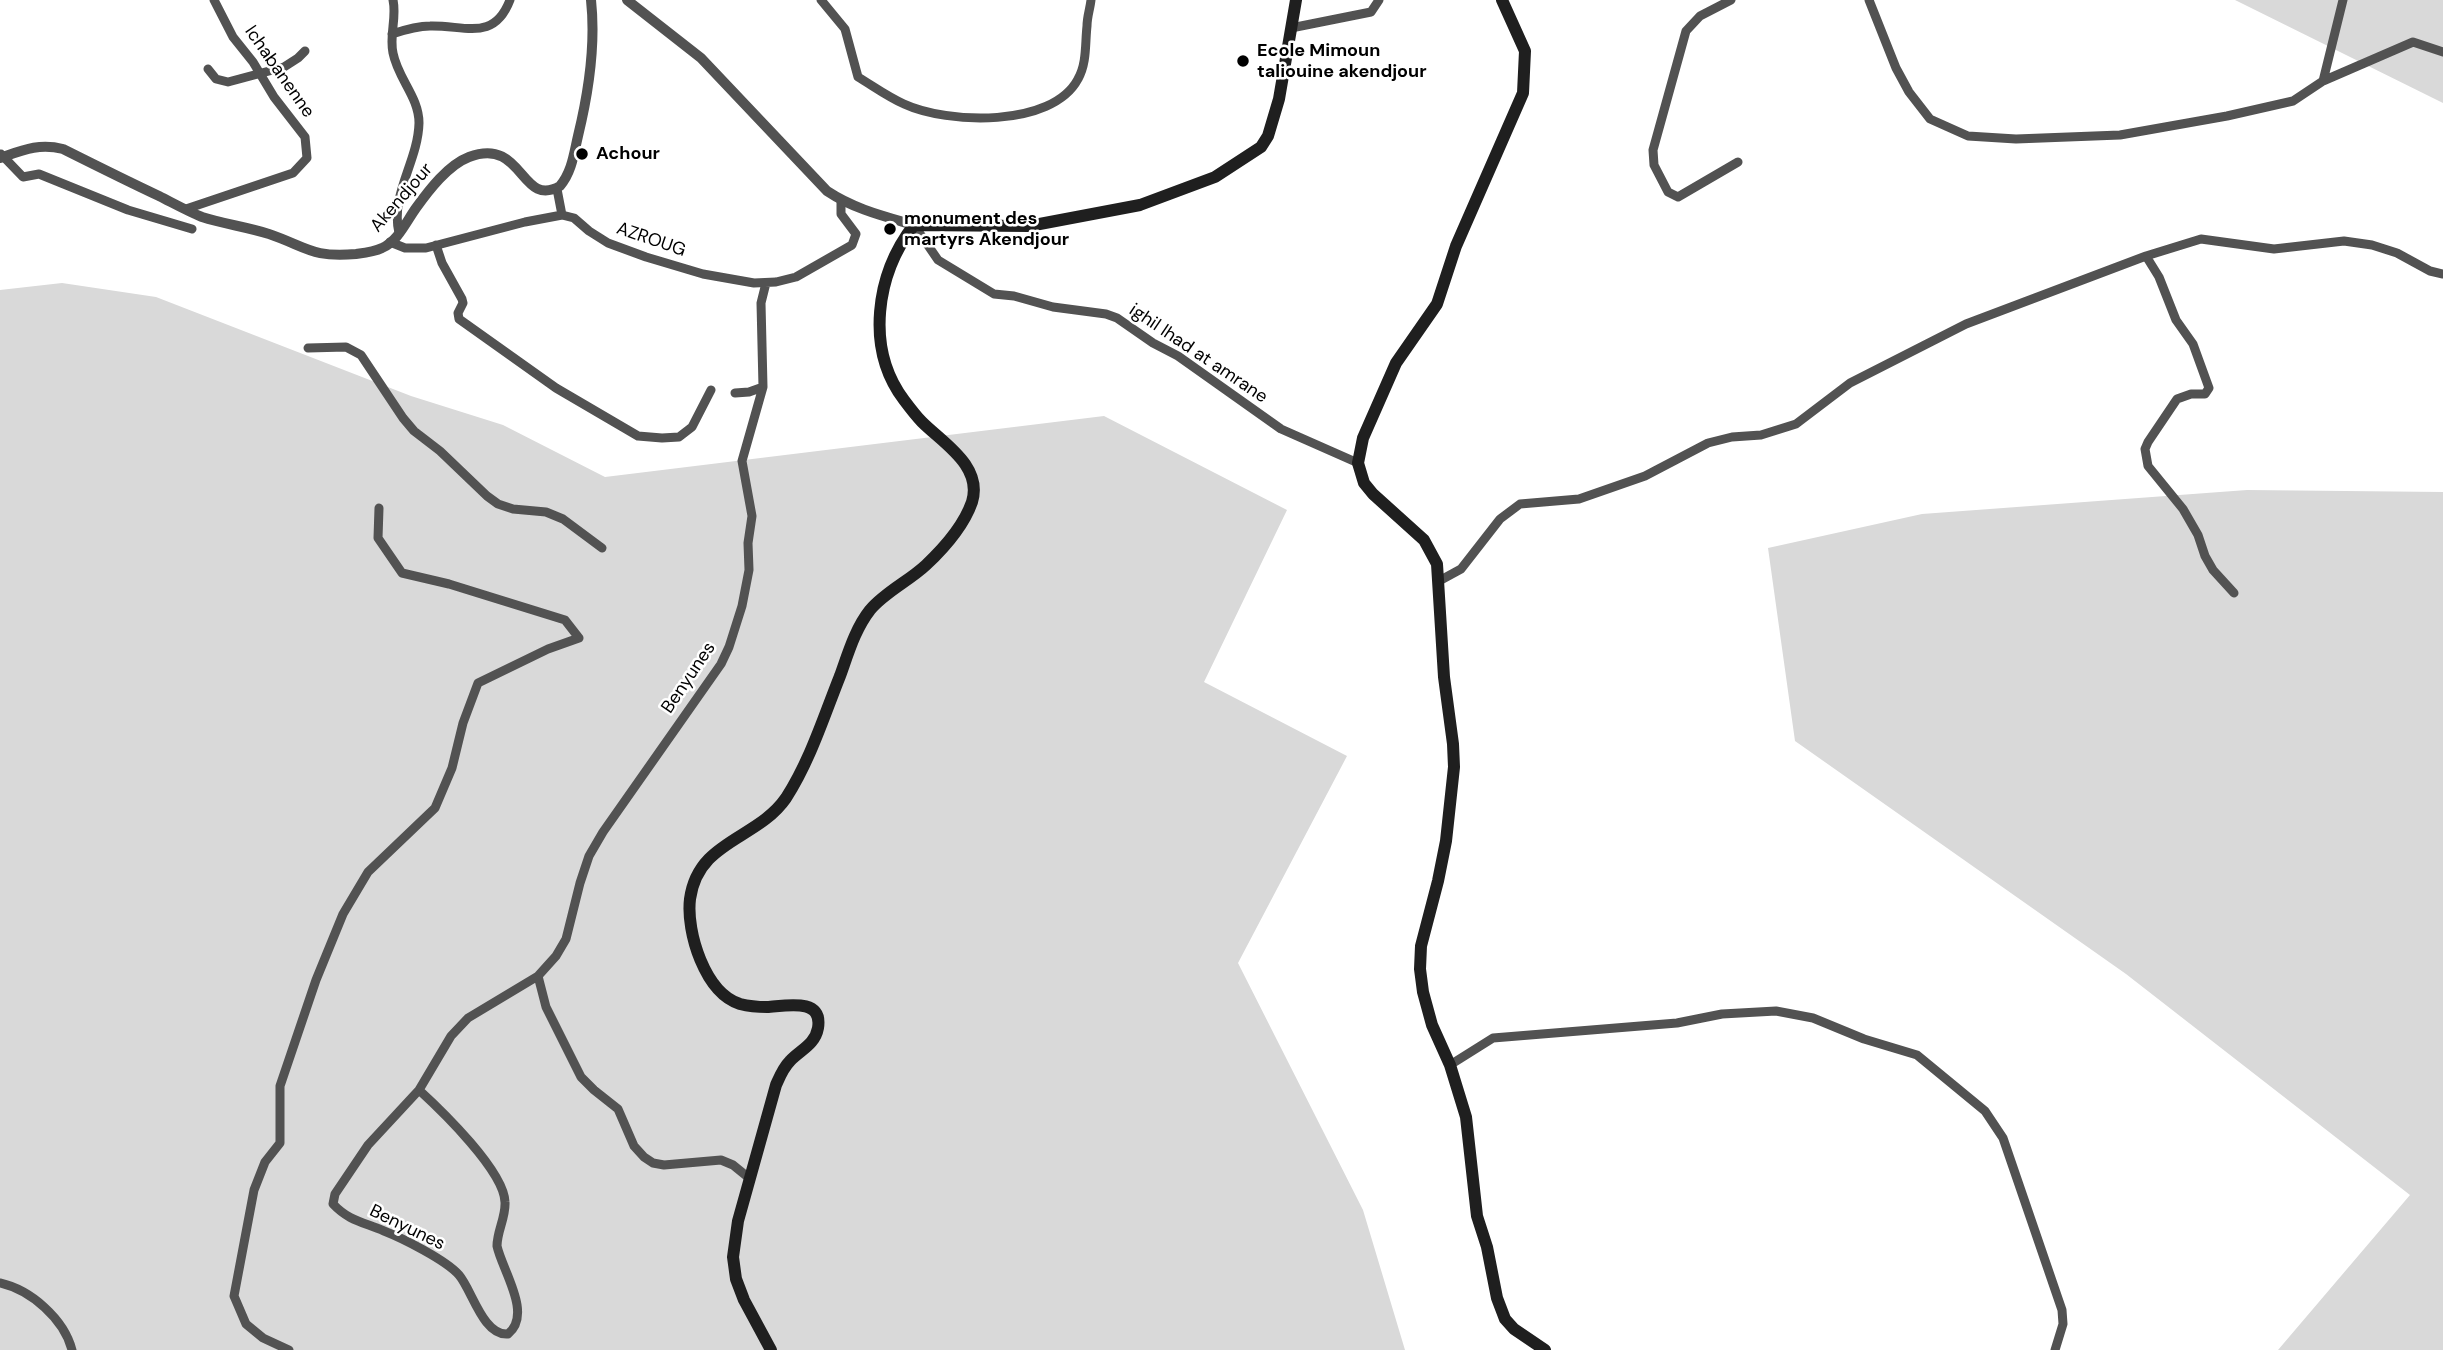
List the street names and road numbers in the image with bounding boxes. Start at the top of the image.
street label: Ichabanenne [239,22,319,122]
street label: Akendjour [366,159,438,237]
street label: AZROUG [614,218,688,262]
street label: ighil lhad at amrane [1125,300,1271,408]
street label: Benyunes [657,638,721,718]
street label: Benyunes [366,1201,448,1255]

